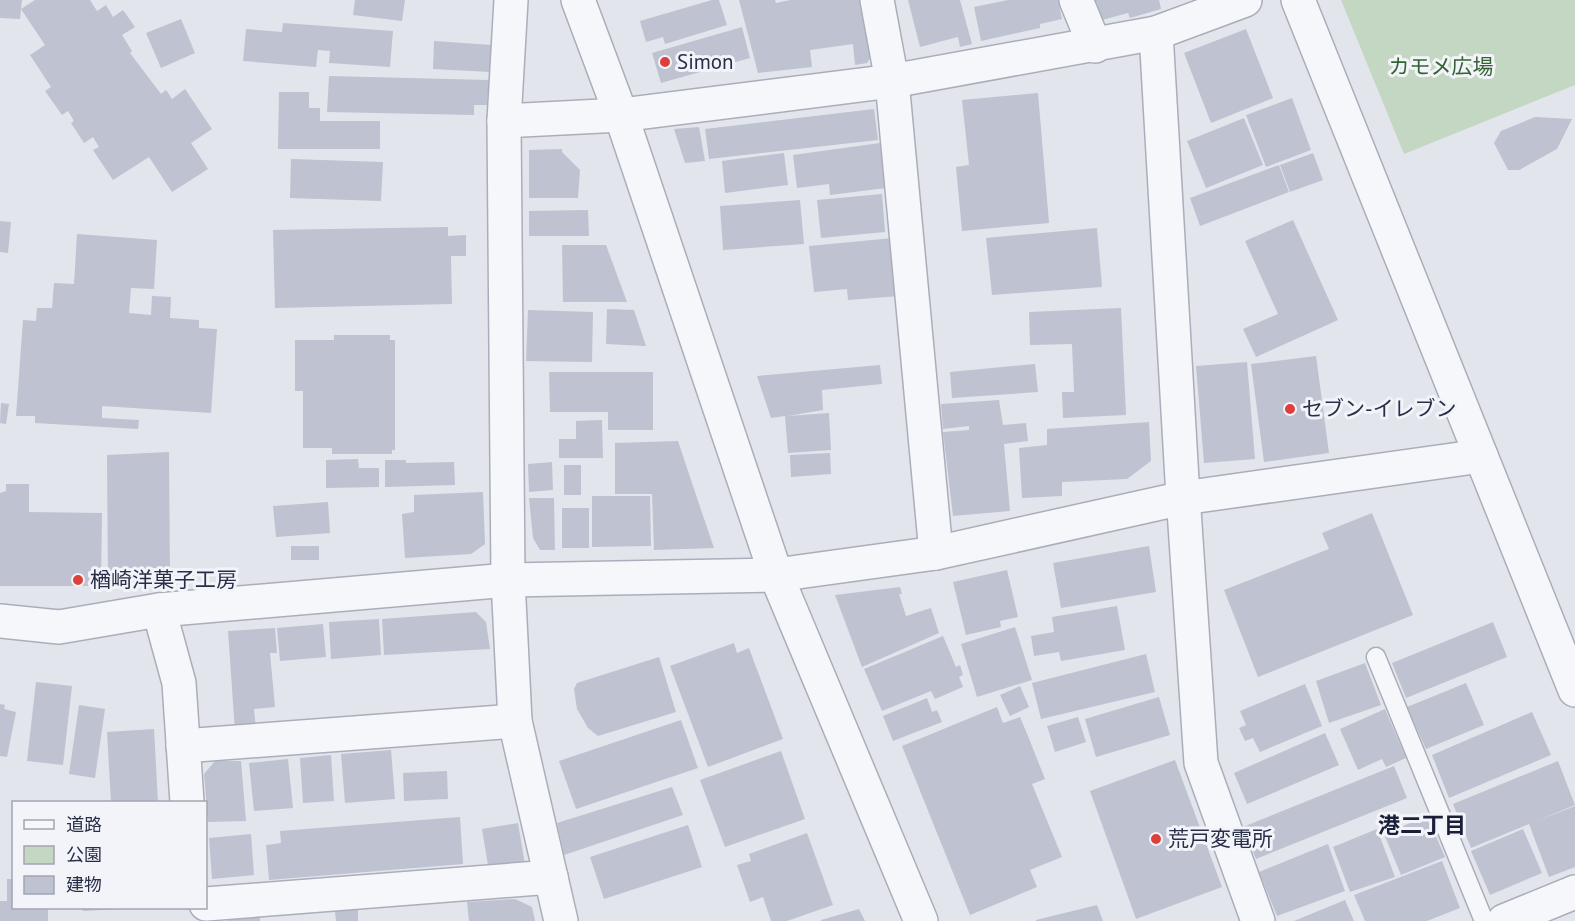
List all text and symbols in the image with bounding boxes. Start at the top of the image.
place label: Simon [677,48,734,75]
park label: カモメ広場 [1389,53,1494,80]
marker: Simon [658,55,672,69]
place label: セブン-イレブン [1302,395,1457,422]
marker: セブン-イレブン [1283,402,1297,416]
place label: 楢崎洋菓子工房 [90,566,237,593]
marker: 楢崎洋菓子工房 [71,573,85,587]
legend [12,801,207,909]
district label: 港二丁目 [1378,811,1466,839]
text: 道路 [66,813,102,836]
place label: 荒戸変電所 [1168,825,1273,852]
marker: 荒戸変電所 [1149,832,1163,846]
text: 公園 [66,843,102,866]
text: 建物 [66,873,102,896]

